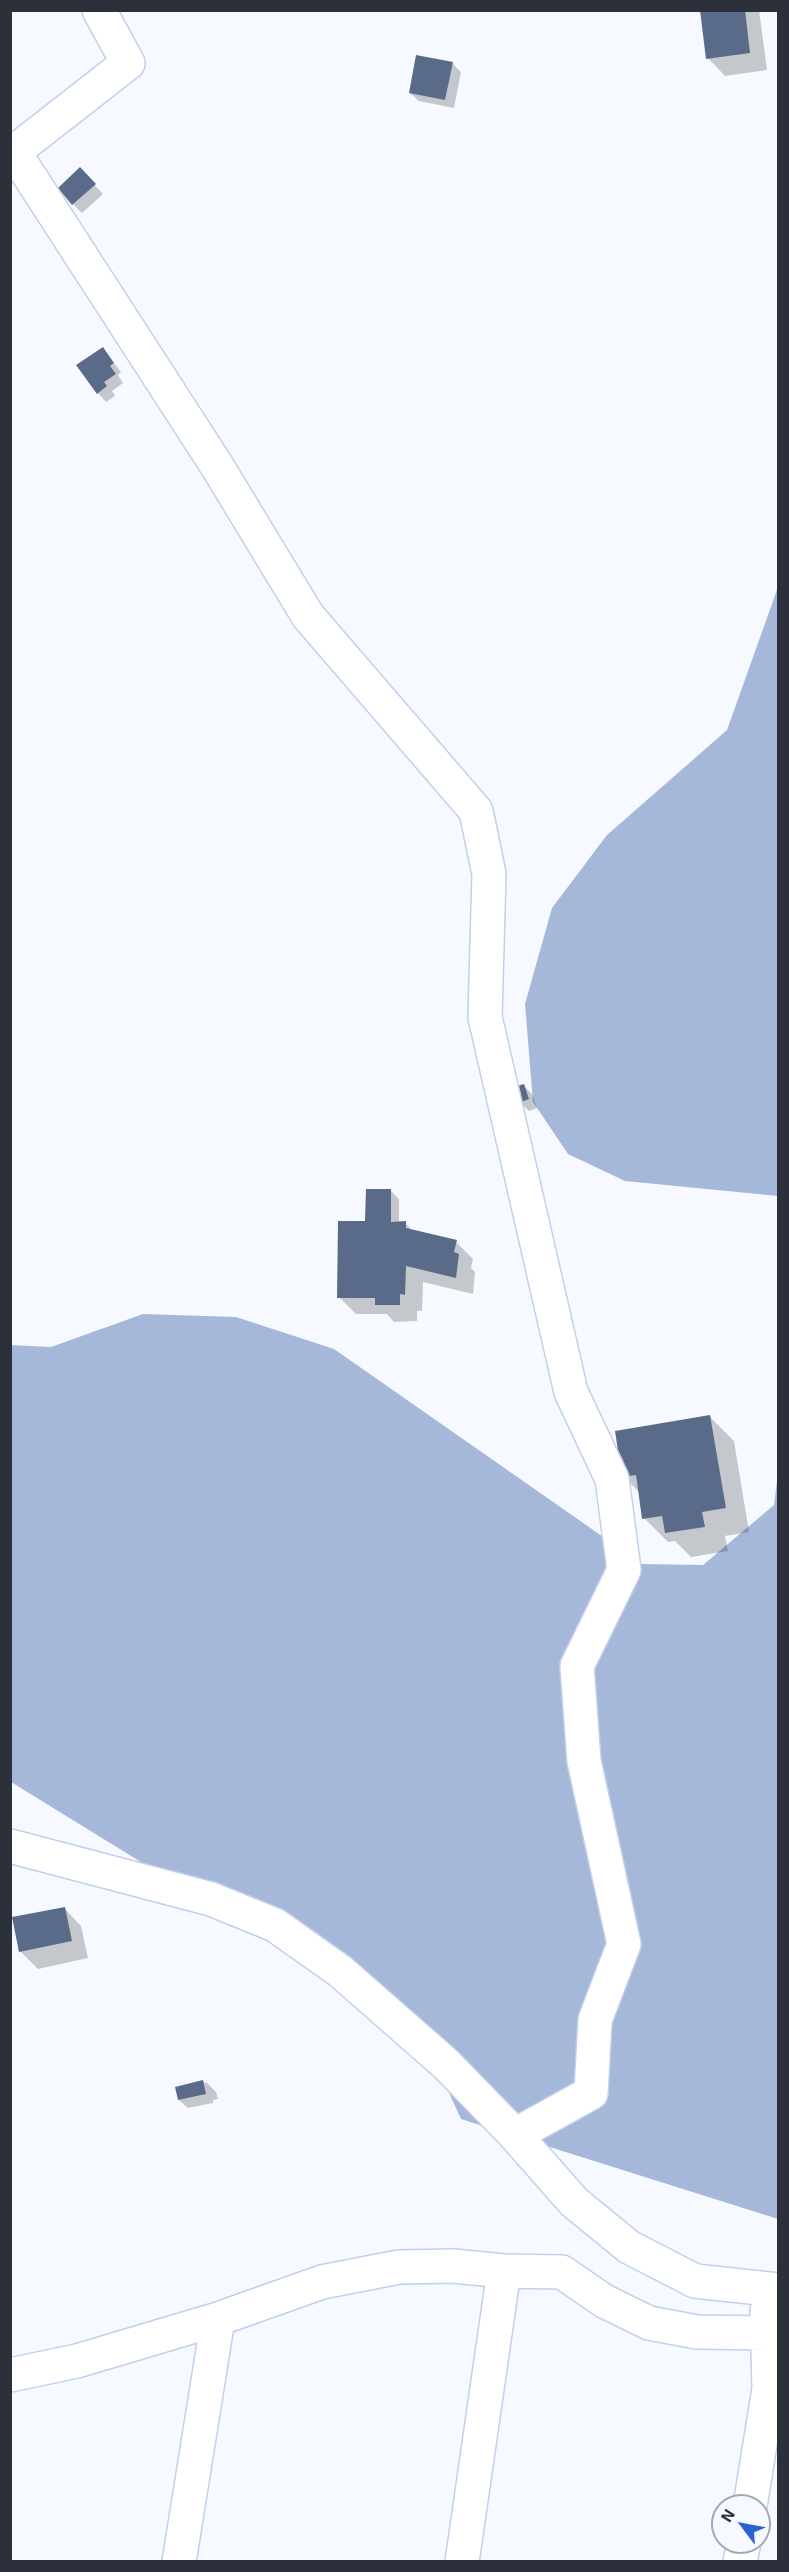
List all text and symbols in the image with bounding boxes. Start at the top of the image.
north arrow [711,2494,771,2554]
text: N [716,2505,738,2525]

